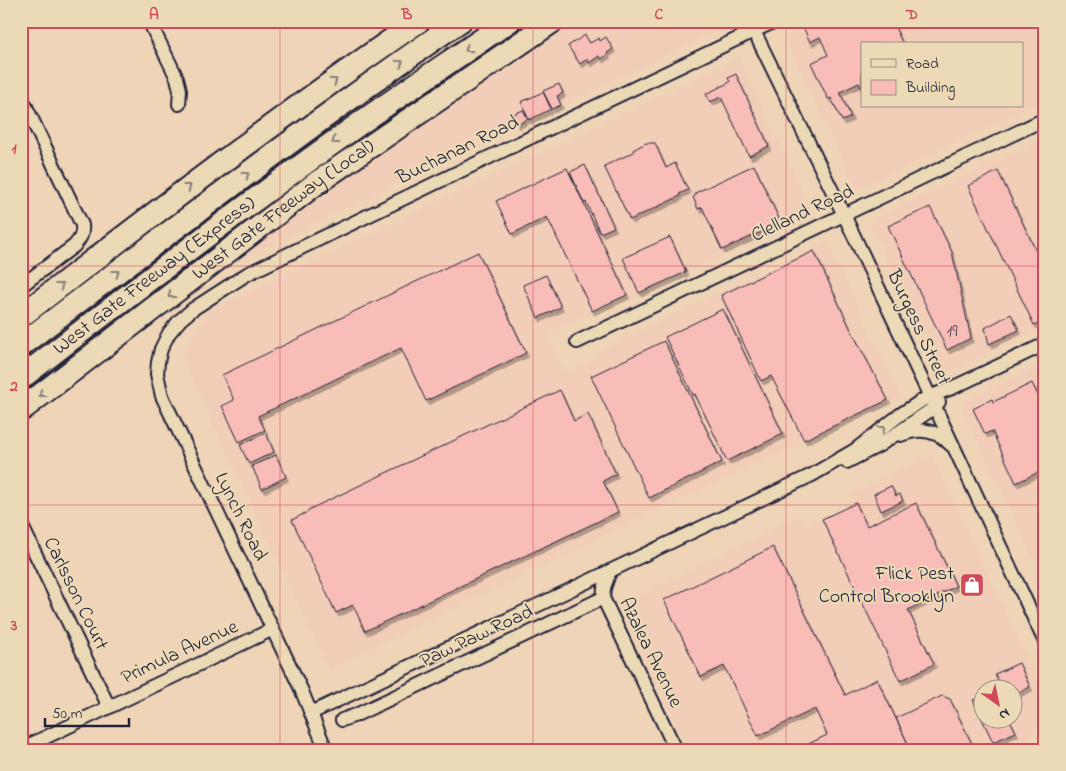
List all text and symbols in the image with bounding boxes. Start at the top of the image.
text: A [149,3,159,27]
text: B [401,3,413,27]
text: C [655,3,664,27]
text: D [905,3,918,27]
legend [861,42,1024,108]
one-way arrow [465,43,474,52]
text: Road [906,53,939,75]
one-way arrow [394,60,404,69]
text: Building [905,77,955,100]
one-way arrow [328,78,338,87]
street label: Buchanan Road [391,109,524,194]
street label: West Gate Freeway (Local) [186,133,381,288]
one-way arrow [331,135,341,144]
text: 1 [11,137,17,161]
one-way arrow [240,173,249,181]
street label: Clelland Road [747,178,859,250]
one-way arrow [182,184,192,193]
street label: West Gate Freeway (Express) [47,189,262,362]
street label: Burgess Street [877,264,958,391]
one-way arrow [110,270,120,279]
one-way arrow [54,284,63,292]
one-way arrow [168,290,177,298]
house number: 19 [946,319,958,345]
text: 2 [9,375,18,399]
one-way arrow [38,388,48,397]
one-way arrow [876,426,885,434]
street label: Lynch Road [206,468,274,566]
street label: Carlsson Court [35,533,115,656]
place label: Flick Pest Control Brooklyn [819,560,954,612]
shop icon: Flick Pest Control Brooklyn [959,572,985,598]
street label: Azalea Avenue [611,593,689,713]
street label: Paw Paw Road [416,598,538,676]
street label: Primula Avenue [117,613,243,693]
text: 3 [10,614,18,638]
north arrow [974,678,1024,728]
scale bar [45,696,129,728]
text: N [995,702,1014,725]
text: 50 m [52,703,83,725]

